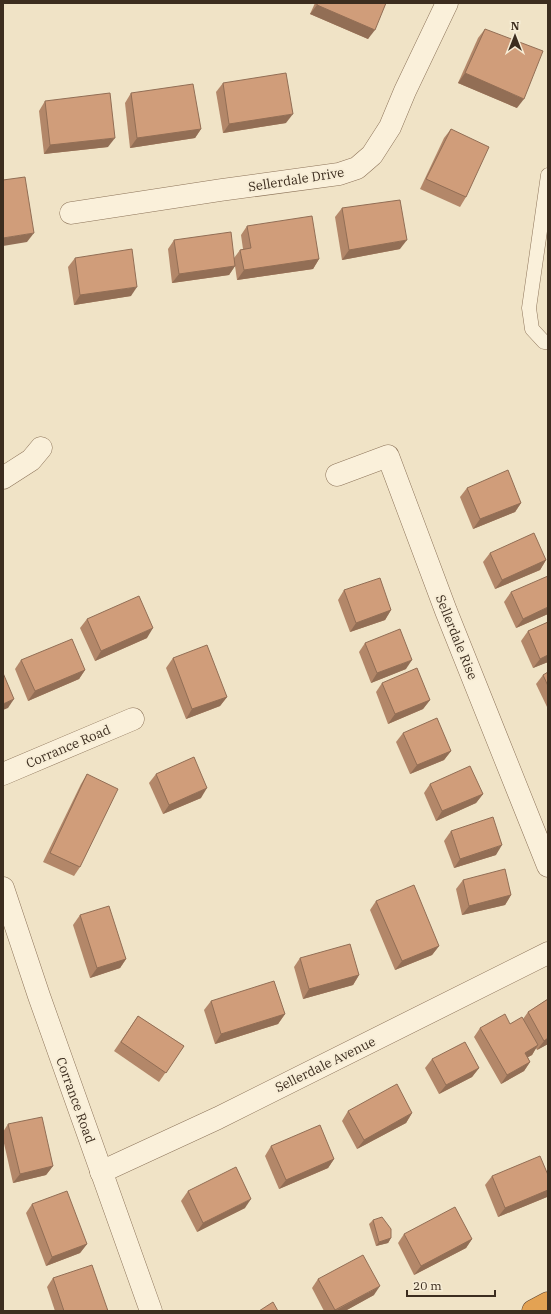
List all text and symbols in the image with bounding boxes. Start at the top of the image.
north arrow [495,16,535,56]
text: N [511,19,520,33]
street label: Sellerdale Drive [247,164,345,195]
street label: Sellerdale Rise [432,592,481,682]
street label: Corrance Road [23,721,113,772]
street label: Sellerdale Avenue [272,1033,378,1096]
street label: Corrance Road [52,1055,99,1146]
scale bar [407,1272,495,1298]
text: 20 m [413,1278,442,1293]

